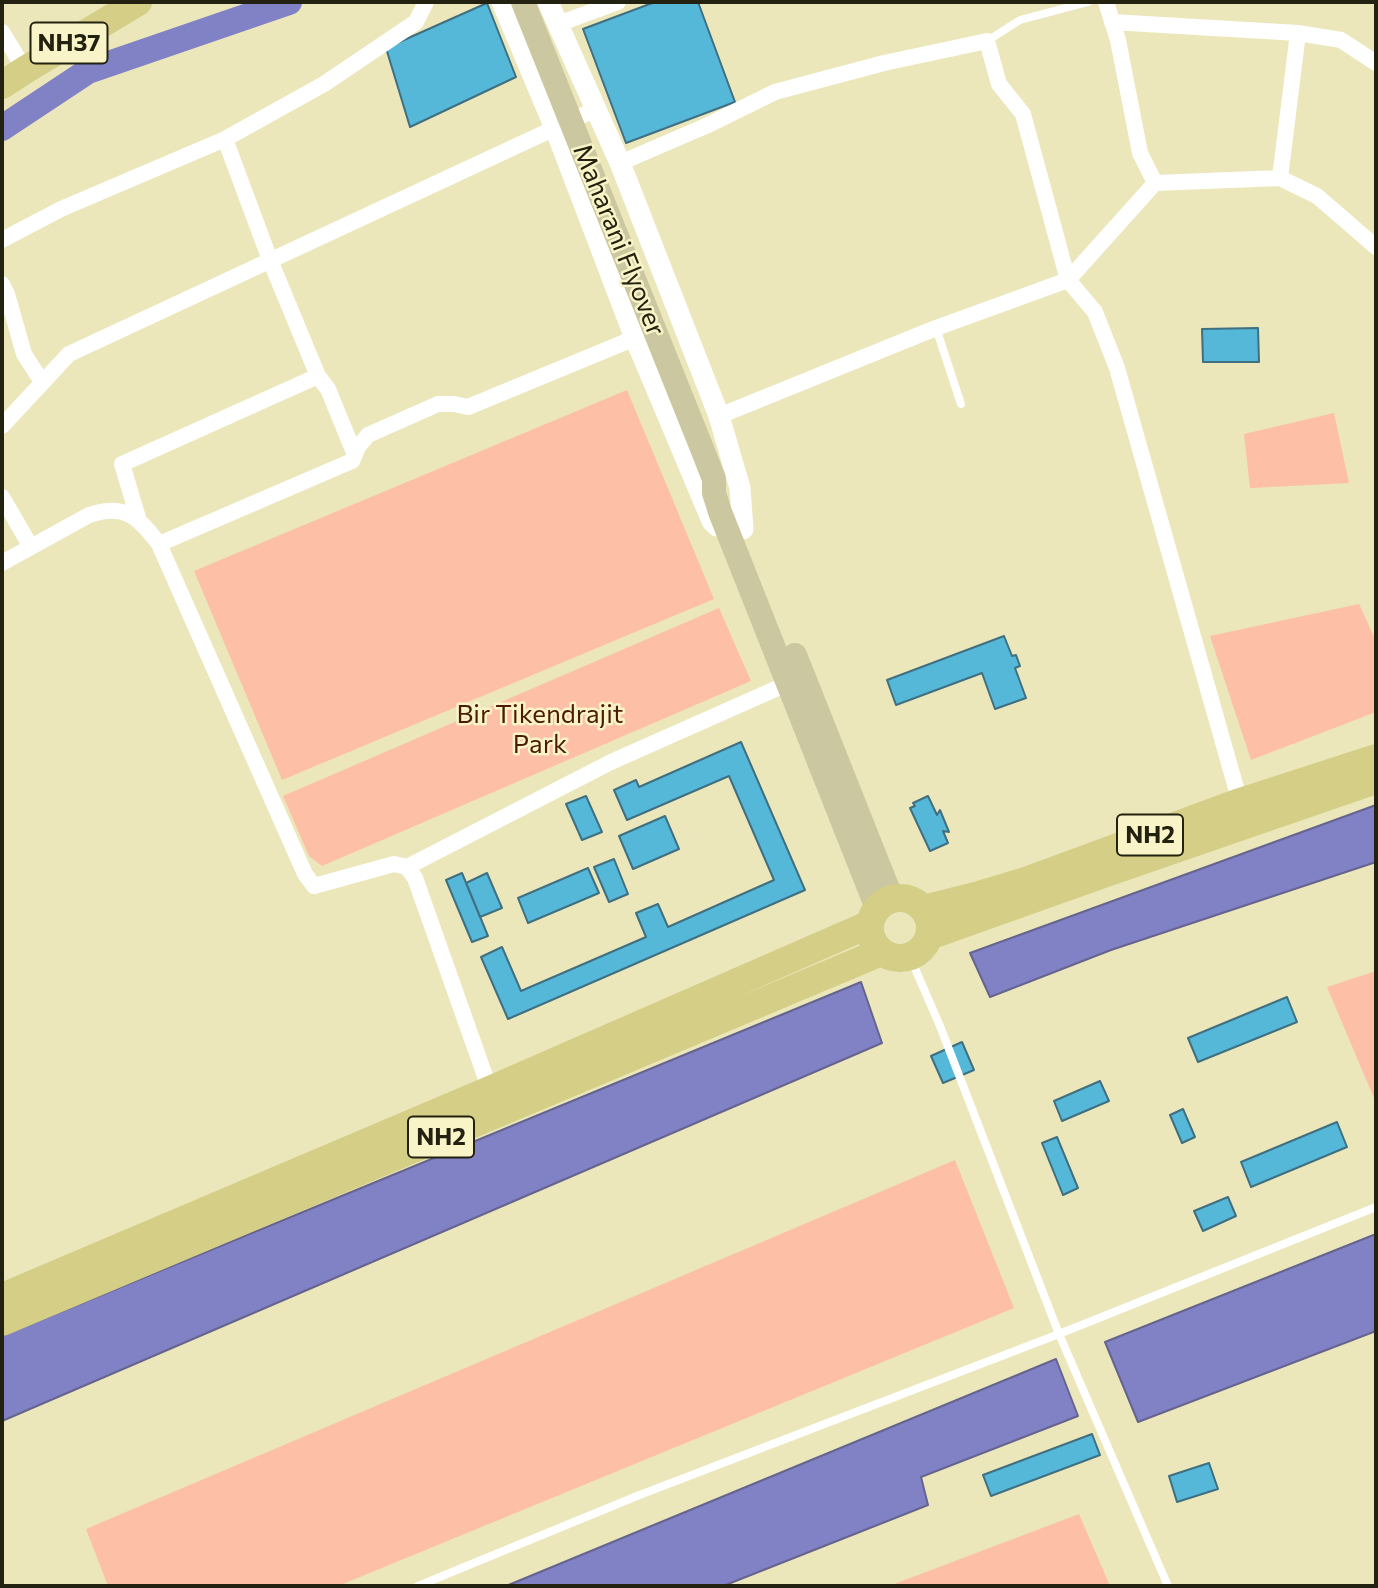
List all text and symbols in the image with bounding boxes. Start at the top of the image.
road number: NH37 [31,23,108,64]
street label: Maharani Flyover [566,140,672,340]
park label: Bir Tikendrajit Park [456,698,624,760]
road number: NH2 [1117,814,1183,856]
road number: NH2 [408,1116,474,1157]

